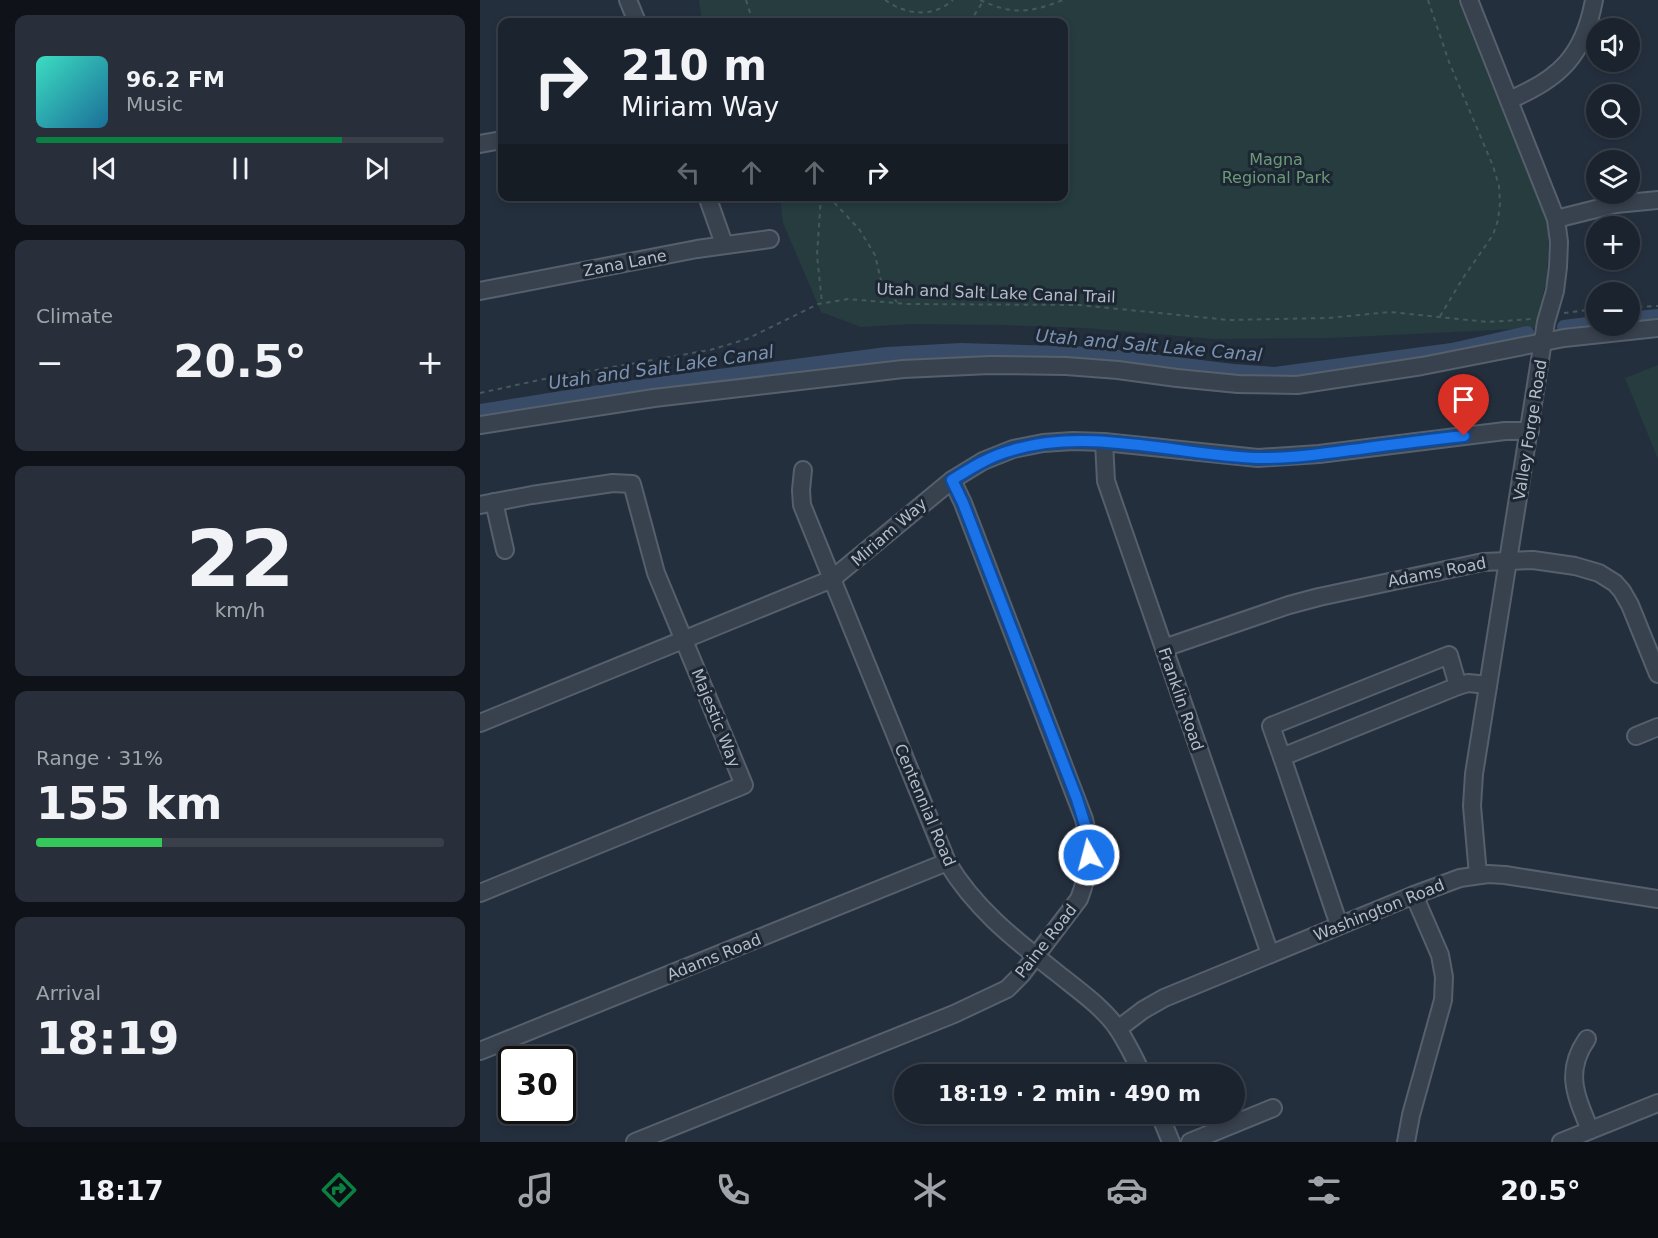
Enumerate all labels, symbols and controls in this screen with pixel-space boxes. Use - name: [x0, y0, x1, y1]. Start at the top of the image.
- map controls: [1586, 18, 1640, 336]
- button: sound: [1586, 18, 1640, 72]
- text: 210 m: [621, 41, 767, 90]
- icon: right: [522, 42, 600, 120]
- text: 96.2 FM: [126, 67, 225, 92]
- button: search: [1586, 84, 1640, 138]
- text: Miriam Way: [621, 91, 779, 122]
- text: Music: [126, 92, 183, 116]
- park label: Magna Regional Park: [1222, 150, 1331, 187]
- button: layers: [1586, 150, 1640, 204]
- icon: previous: [88, 152, 121, 185]
- icon: pause: [224, 152, 257, 185]
- icon: next: [360, 152, 393, 185]
- icon: left: [672, 156, 705, 189]
- icon: ahead: [735, 156, 768, 189]
- icon: ahead: [798, 156, 831, 189]
- icon: right: [861, 156, 894, 189]
- button: +: [1586, 216, 1640, 270]
- street label: Zana Lane: [582, 246, 668, 280]
- street label: Utah and Salt Lake Canal Trail: [876, 279, 1116, 307]
- button: −: [1586, 282, 1640, 336]
- text: Climate: [36, 304, 113, 328]
- water label: Utah and Salt Lake Canal: [1035, 325, 1263, 365]
- text: 20.5°: [173, 335, 307, 388]
- water label: Utah and Salt Lake Canal: [547, 341, 775, 393]
- text: −: [36, 343, 64, 382]
- text: +: [416, 343, 444, 382]
- street label: Valley Forge Road: [1509, 358, 1551, 502]
- pin: [1438, 374, 1489, 436]
- icon: arrive: [1447, 383, 1480, 416]
- street label: Miriam Way: [847, 494, 931, 570]
- text: 22: [186, 514, 294, 604]
- street label: Adams Road: [1386, 553, 1488, 591]
- text: km/h: [215, 598, 265, 622]
- street label: Franklin Road: [1154, 645, 1208, 753]
- street label: Majestic Way: [688, 666, 744, 770]
- street label: Centennial Road: [891, 741, 959, 869]
- text: Range · 31%: [36, 746, 163, 770]
- text: 155 km: [36, 777, 222, 830]
- position arrow: [1057, 823, 1121, 887]
- street label: Washington Road: [1311, 875, 1447, 945]
- street label: Paine Road: [1011, 900, 1081, 982]
- street label: Adams Road: [664, 930, 764, 984]
- text: Arrival: [36, 981, 101, 1005]
- text: 18:19: [36, 1012, 179, 1065]
- speed limit sign: 30: [498, 1046, 576, 1124]
- text: 18:19 · 2 min · 490 m: [938, 1081, 1201, 1106]
- icon: directions: [318, 1169, 360, 1211]
- icon: music: [515, 1169, 557, 1211]
- icon: phone: [712, 1169, 754, 1211]
- icon: climate: [909, 1169, 951, 1211]
- icon: car: [1106, 1169, 1148, 1211]
- icon: filters: [1303, 1169, 1345, 1211]
- text: 18:17: [77, 1175, 163, 1206]
- text: 20.5°: [1500, 1175, 1580, 1206]

